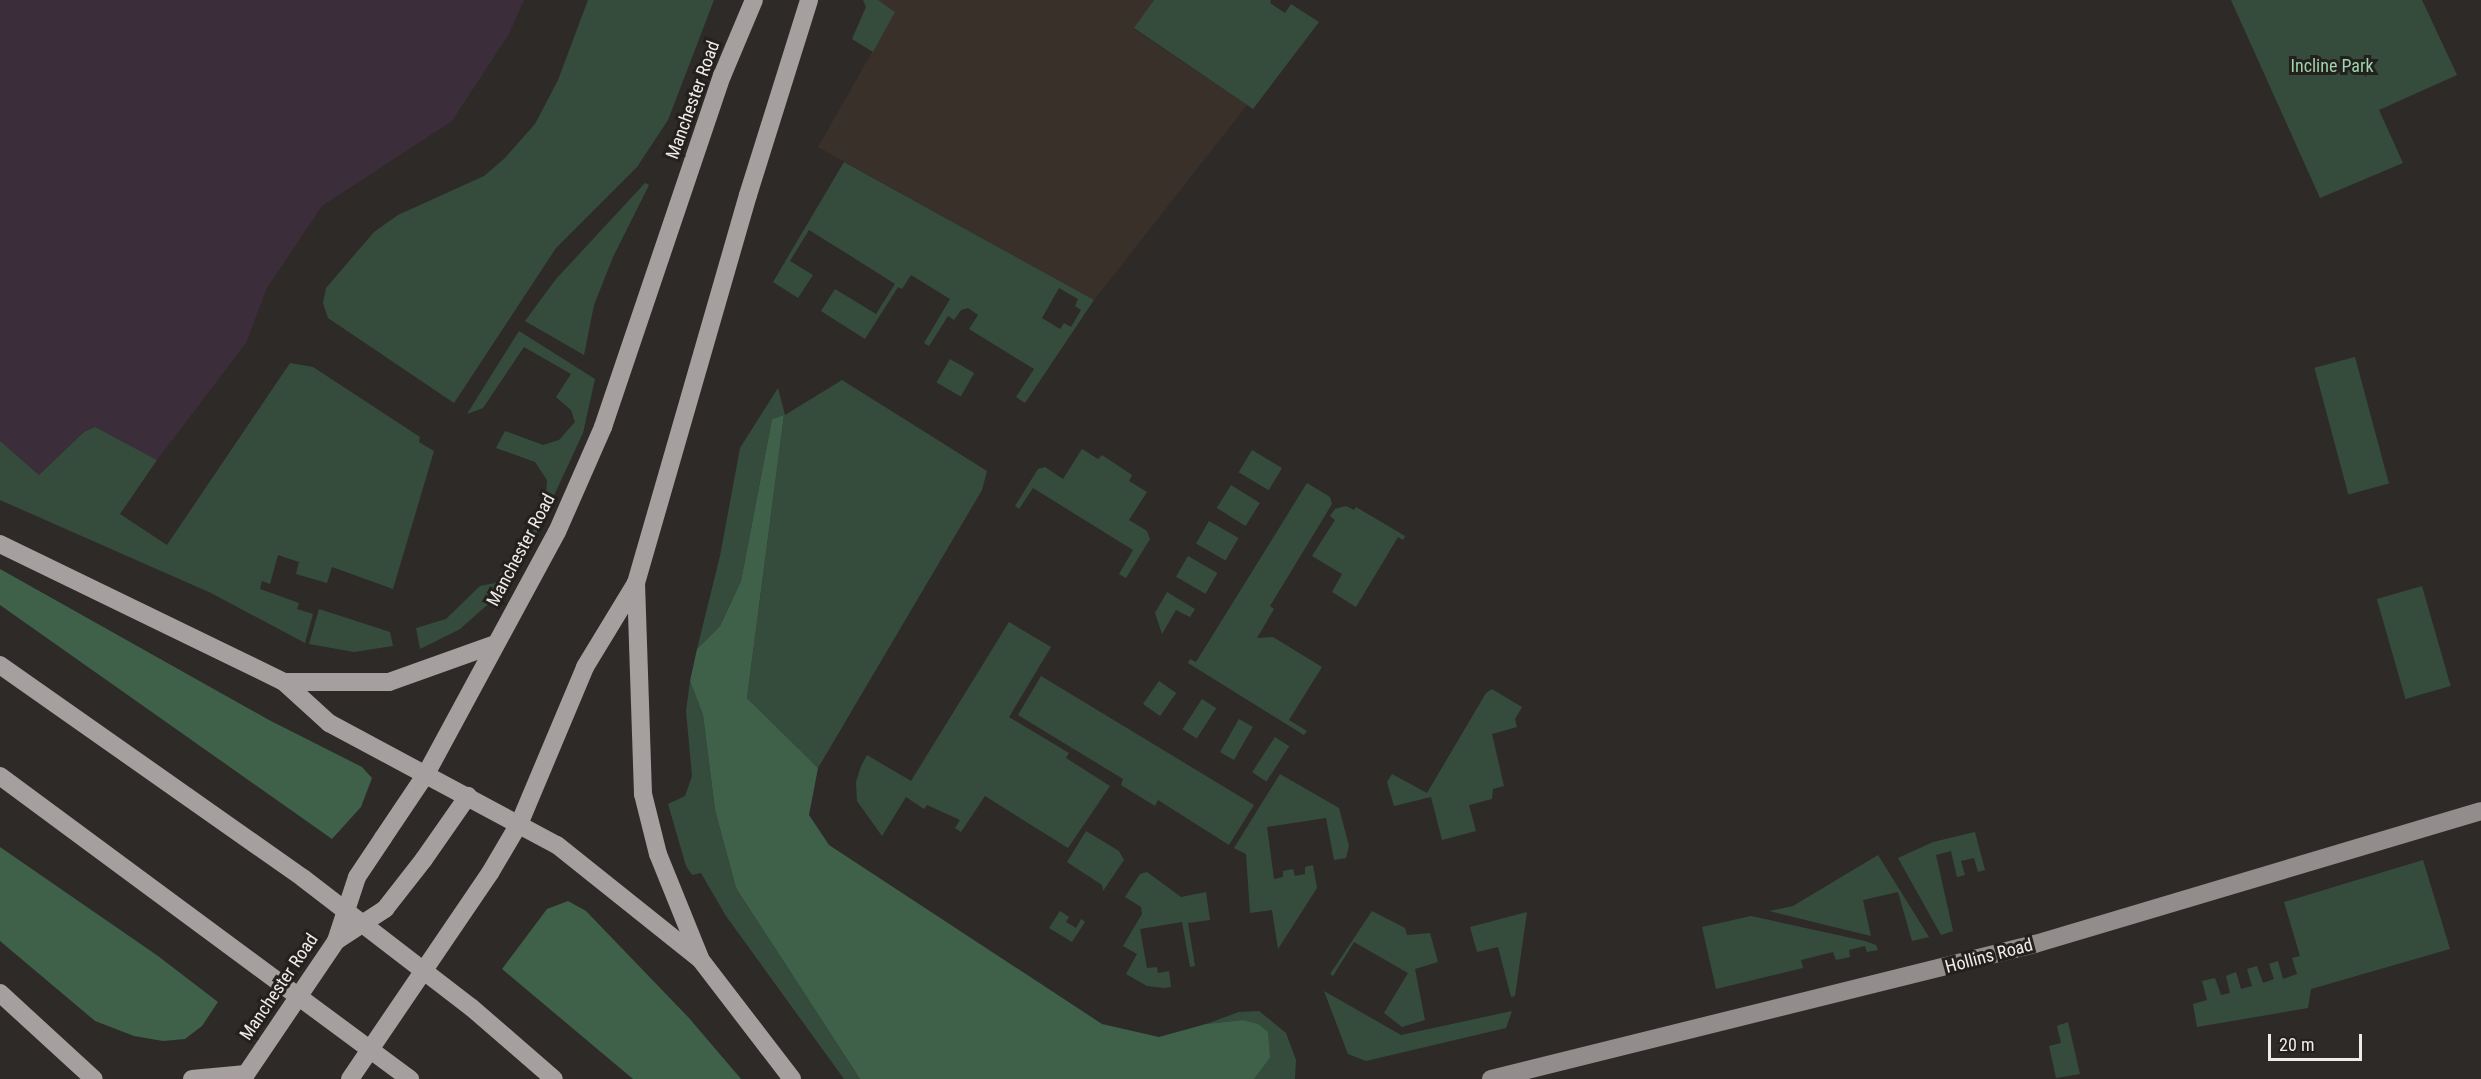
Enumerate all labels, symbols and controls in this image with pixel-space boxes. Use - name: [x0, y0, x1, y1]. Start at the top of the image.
- street label: Manchester Road: [662, 38, 724, 162]
- park label: Incline Park: [2290, 55, 2374, 77]
- street label: Manchester Road: [482, 490, 560, 610]
- street label: Manchester Road: [235, 930, 323, 1044]
- street label: Hollins Road: [1943, 934, 2035, 978]
- scale bar: [2271, 1022, 2366, 1060]
- text: 20 m: [2279, 1034, 2314, 1055]

